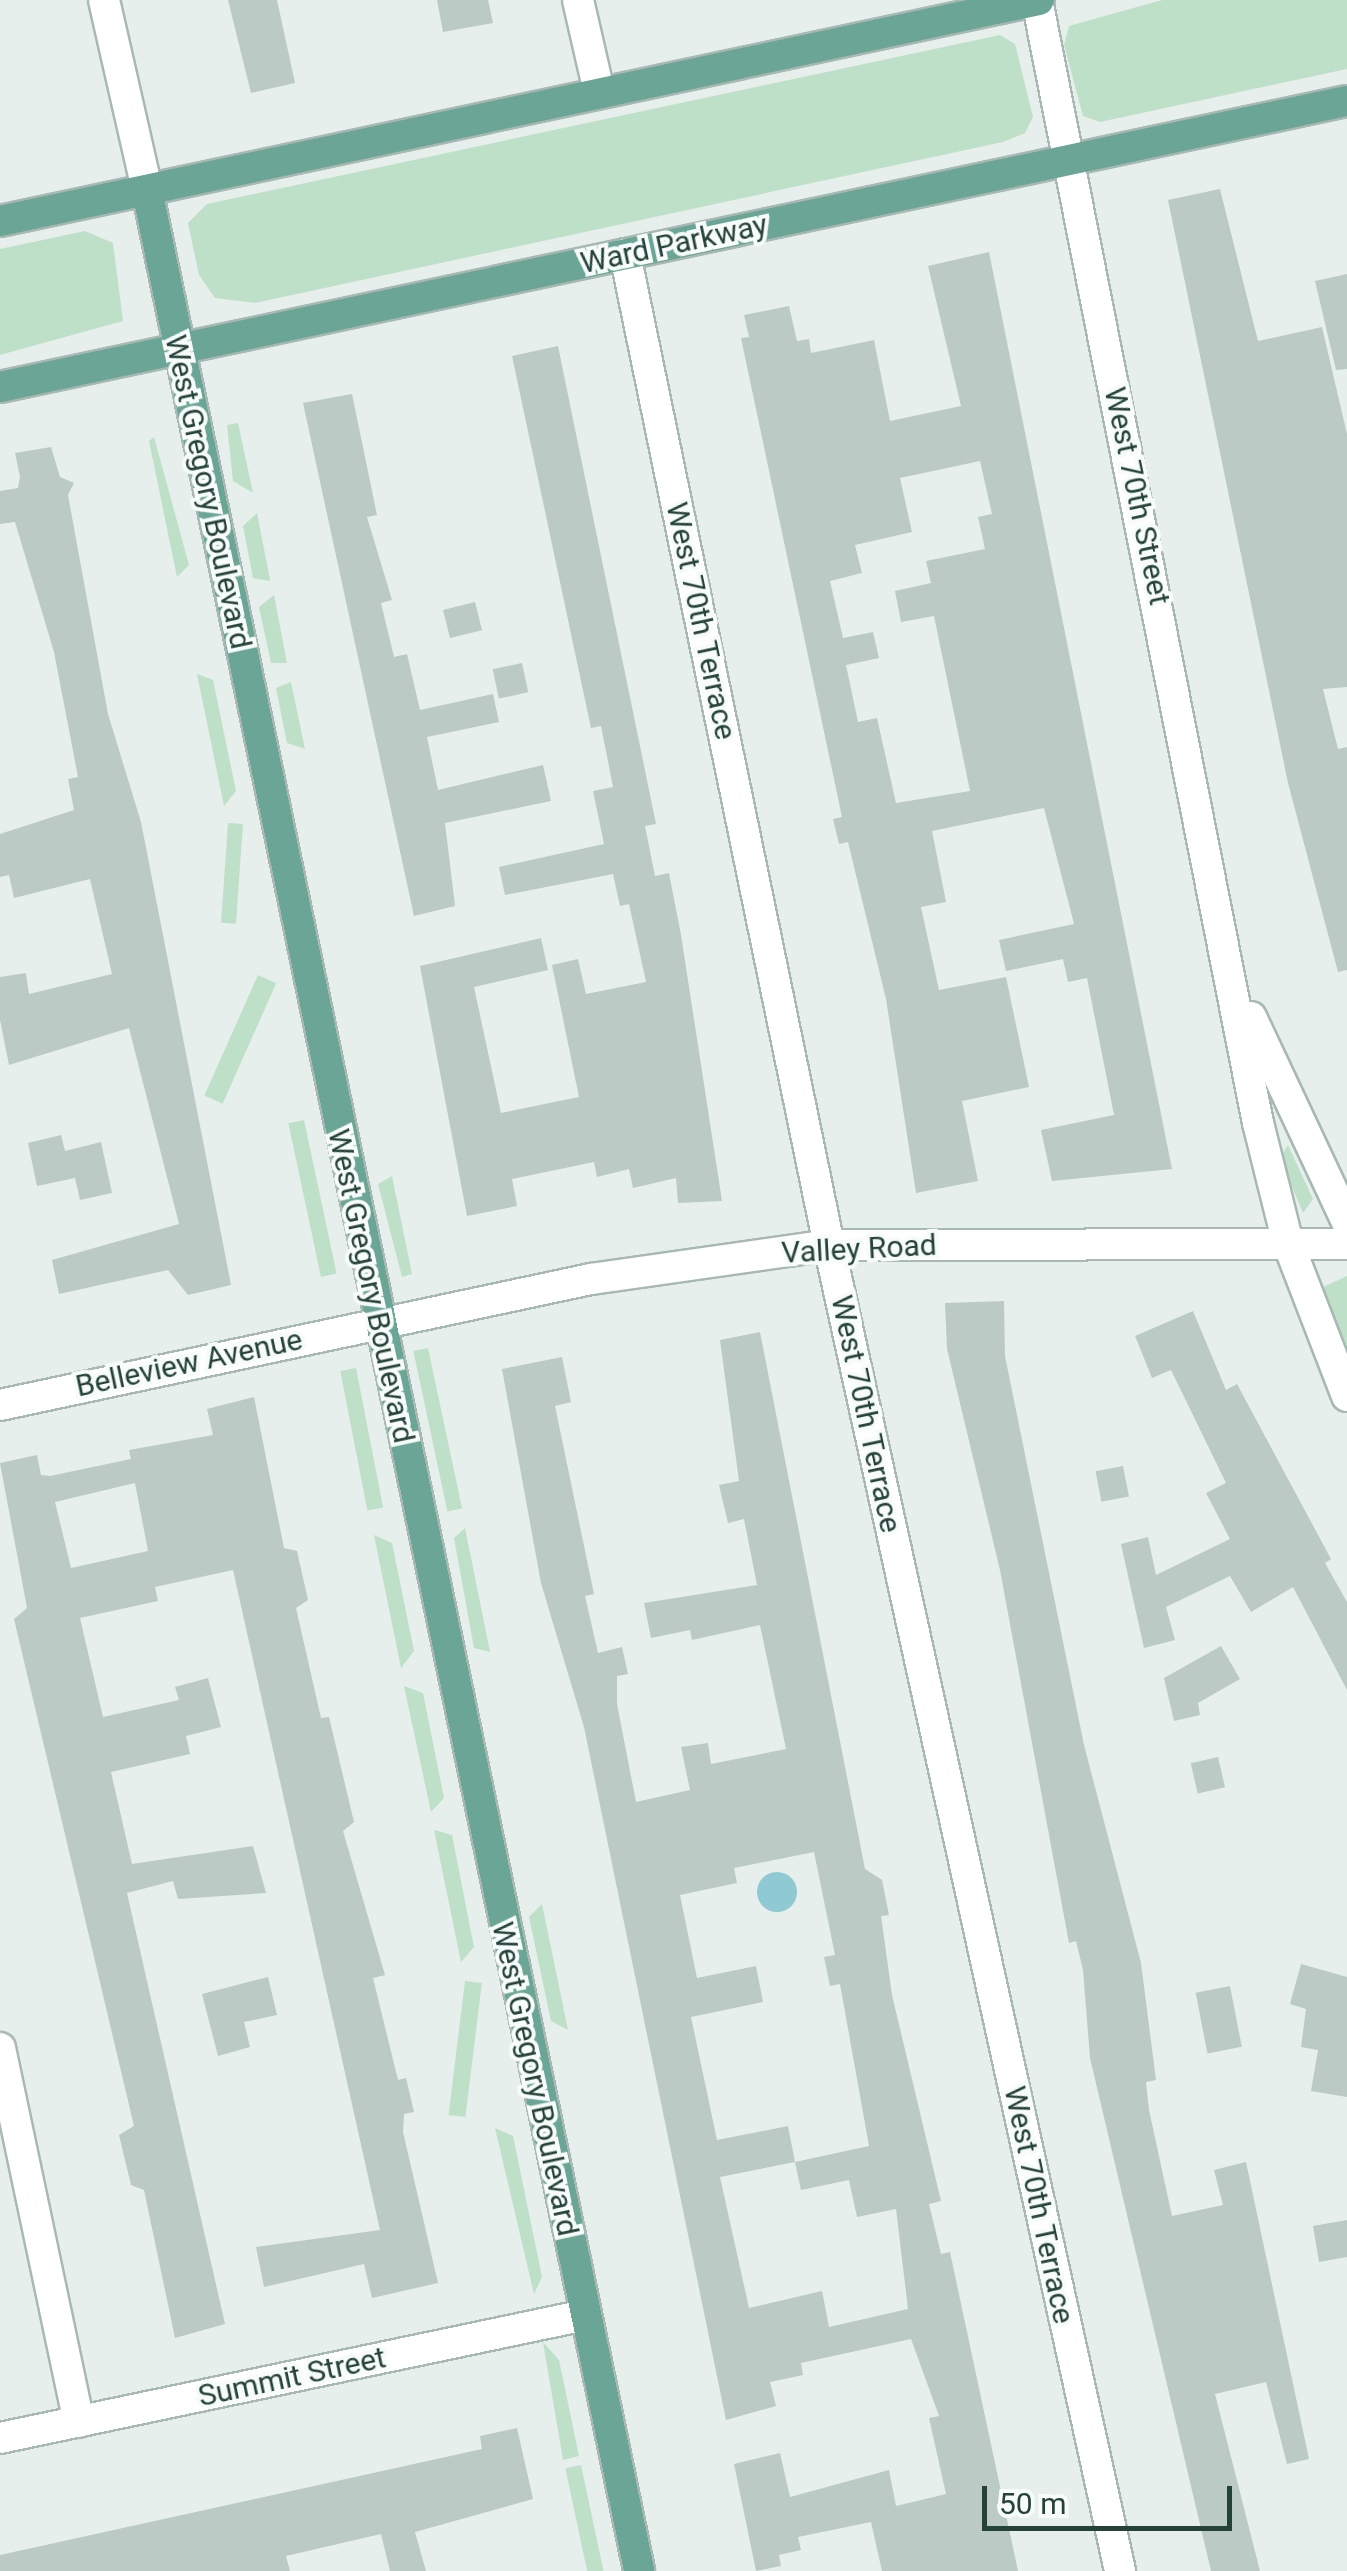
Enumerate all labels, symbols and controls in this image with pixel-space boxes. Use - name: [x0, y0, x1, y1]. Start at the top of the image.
- street label: Ward Parkway: [577, 207, 771, 281]
- street label: West Gregory Boulevard: [157, 332, 259, 652]
- street label: West 70th Street: [1096, 384, 1178, 608]
- street label: West 70th Terrace: [658, 499, 744, 743]
- street label: West Gregory Boulevard: [320, 1126, 422, 1446]
- street label: Valley Road: [780, 1227, 938, 1271]
- street label: West 70th Terrace: [823, 1292, 909, 1536]
- street label: Belleview Avenue: [72, 1321, 306, 1405]
- street label: West Gregory Boulevard: [484, 1919, 586, 2239]
- street label: West 70th Terrace: [996, 2083, 1082, 2327]
- street label: Summit Street: [195, 2340, 389, 2414]
- scale bar: [987, 2466, 1237, 2528]
- text: 50 m: [999, 2486, 1066, 2521]

